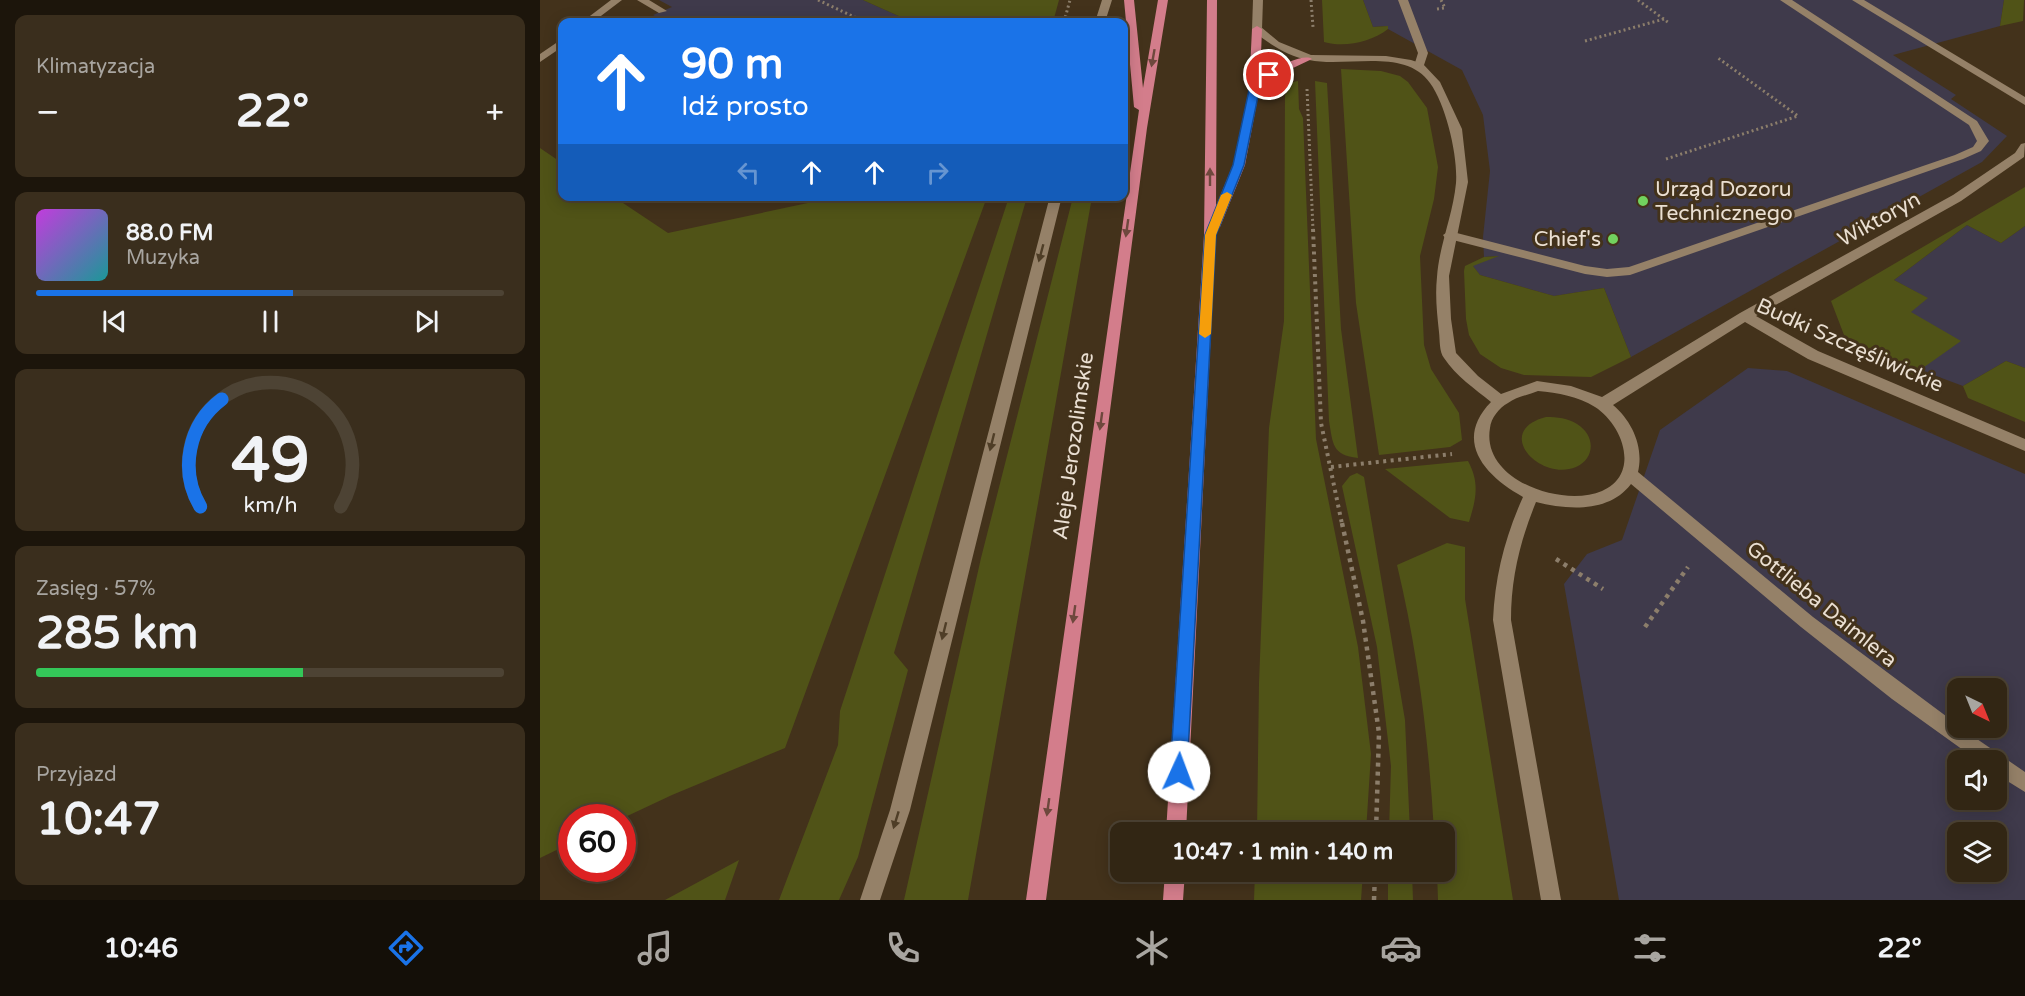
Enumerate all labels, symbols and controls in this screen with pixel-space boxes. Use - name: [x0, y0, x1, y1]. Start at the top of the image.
- text: 90 m: [681, 39, 783, 90]
- icon: ahead: [582, 42, 660, 120]
- one-way arrow: [1148, 48, 1157, 67]
- pin: [1243, 49, 1294, 100]
- text: Klimatyzacja: [36, 55, 155, 79]
- icon: arrive: [1252, 58, 1285, 91]
- text: 22°: [236, 85, 309, 139]
- text: Idź prosto: [681, 90, 809, 123]
- text: −: [36, 93, 60, 132]
- text: +: [485, 93, 504, 132]
- icon: left: [732, 156, 765, 189]
- icon: ahead: [795, 156, 828, 189]
- icon: ahead: [858, 156, 891, 189]
- icon: right: [921, 156, 954, 189]
- one-way arrow: [1205, 167, 1215, 186]
- place label: Urząd Dozoru Technicznego: [1655, 177, 1793, 226]
- street label: Wiktoryn: [1834, 187, 1925, 252]
- marker: Urząd Dozoru Technicznego: [1636, 194, 1650, 208]
- one-way arrow: [1123, 218, 1132, 237]
- text: 88.0 FM: [126, 220, 214, 246]
- place label: Chief's: [1534, 227, 1601, 252]
- marker: Chief's: [1606, 232, 1620, 246]
- one-way arrow: [1036, 244, 1045, 262]
- text: Muzyka: [126, 246, 200, 270]
- street label: Budki Szczęśliwickie: [1753, 293, 1947, 398]
- icon: previous: [98, 305, 131, 338]
- icon: pause: [254, 305, 287, 338]
- icon: next: [410, 305, 443, 338]
- street label: Aleje Jerozolimskie: [1048, 351, 1099, 541]
- one-way arrow: [1096, 412, 1105, 431]
- text: 49: [231, 424, 309, 499]
- one-way arrow: [987, 433, 997, 451]
- text: km/h: [243, 492, 297, 518]
- street label: Gottlieba Daimlera: [1741, 536, 1902, 673]
- text: Zasięg · 57%: [36, 577, 156, 601]
- one-way arrow: [1069, 605, 1079, 624]
- text: 285 km: [36, 607, 198, 661]
- one-way arrow: [938, 622, 948, 640]
- north arrow: [1947, 678, 2007, 738]
- map controls: [1947, 678, 2007, 882]
- position arrow: [1147, 740, 1211, 804]
- button: sound: [1947, 750, 2007, 810]
- text: Przyjazd: [36, 763, 117, 787]
- text: 10:47: [36, 793, 161, 847]
- one-way arrow: [1043, 798, 1053, 817]
- speed limit sign: 60: [558, 804, 636, 882]
- one-way arrow: [891, 811, 901, 829]
- button: layers: [1947, 822, 2007, 882]
- text: 10:47 · 1 min · 140 m: [1172, 839, 1393, 865]
- icon: directions: [385, 927, 427, 969]
- icon: music: [634, 927, 676, 969]
- icon: phone: [882, 927, 924, 969]
- icon: climate: [1131, 927, 1173, 969]
- icon: car: [1380, 927, 1422, 969]
- icon: filters: [1629, 927, 1671, 969]
- text: 10:46: [103, 932, 178, 965]
- text: 22°: [1877, 932, 1922, 965]

